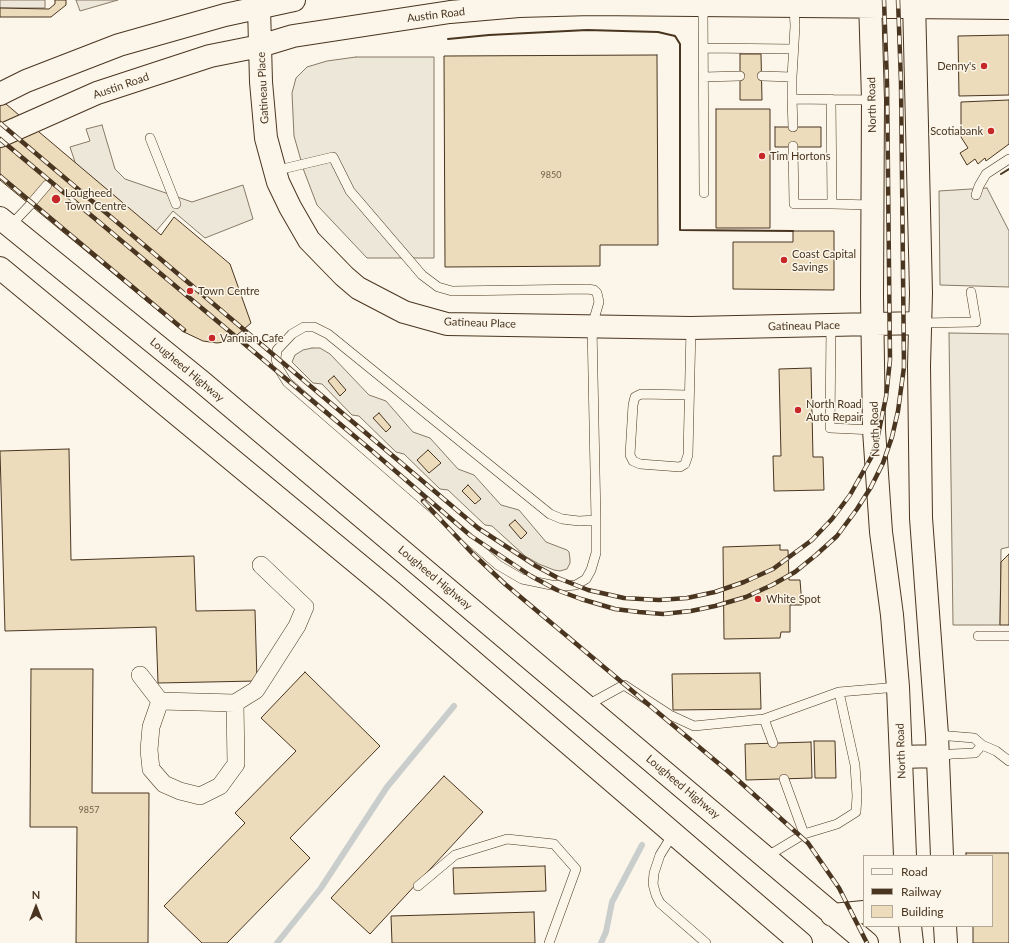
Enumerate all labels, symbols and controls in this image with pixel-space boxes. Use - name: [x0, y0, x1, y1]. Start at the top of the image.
- street label: Austin Road: [406, 5, 466, 25]
- street label: Gatineau Place: [255, 52, 271, 124]
- place label: Denny's: [937, 59, 976, 73]
- marker: Denny's: [979, 61, 989, 71]
- street label: Austin Road: [91, 70, 151, 102]
- street label: North Road: [865, 77, 879, 133]
- place label: Scotiabank: [930, 124, 983, 138]
- marker: Scotiabank: [986, 126, 996, 136]
- place label: Tim Hortons: [770, 149, 830, 163]
- marker: Tim Hortons: [757, 151, 767, 161]
- house number: 9850: [541, 170, 561, 180]
- place label: Lougheed Town Centre: [65, 186, 127, 212]
- marker: Lougheed Town Centre: [50, 193, 62, 205]
- place label: Coast Capital Savings: [792, 247, 856, 273]
- marker: Coast Capital Savings: [779, 255, 789, 265]
- place label: Town Centre: [198, 284, 260, 298]
- marker: Town Centre: [185, 286, 195, 296]
- street label: Gatineau Place: [444, 315, 516, 331]
- street label: Gatineau Place: [768, 319, 840, 333]
- place label: Vannian Cafe: [220, 331, 284, 345]
- marker: Vannian Cafe: [207, 333, 217, 343]
- street label: Lougheed Highway: [147, 335, 227, 405]
- place label: North Road Auto Repair: [806, 397, 863, 423]
- street label: North Road: [867, 401, 883, 457]
- marker: North Road Auto Repair: [793, 405, 803, 415]
- street label: Lougheed Highway: [395, 543, 475, 613]
- place label: White Spot: [766, 592, 821, 606]
- marker: White Spot: [753, 594, 763, 604]
- street label: North Road: [893, 723, 909, 779]
- street label: Lougheed Highway: [643, 752, 723, 822]
- house number: 9857: [79, 805, 99, 815]
- legend: [863, 855, 993, 927]
- text: Road: [901, 864, 928, 879]
- text: Railway: [901, 884, 941, 899]
- north arrow: [16, 887, 56, 927]
- text: N: [32, 888, 40, 901]
- text: Building: [901, 904, 944, 919]

